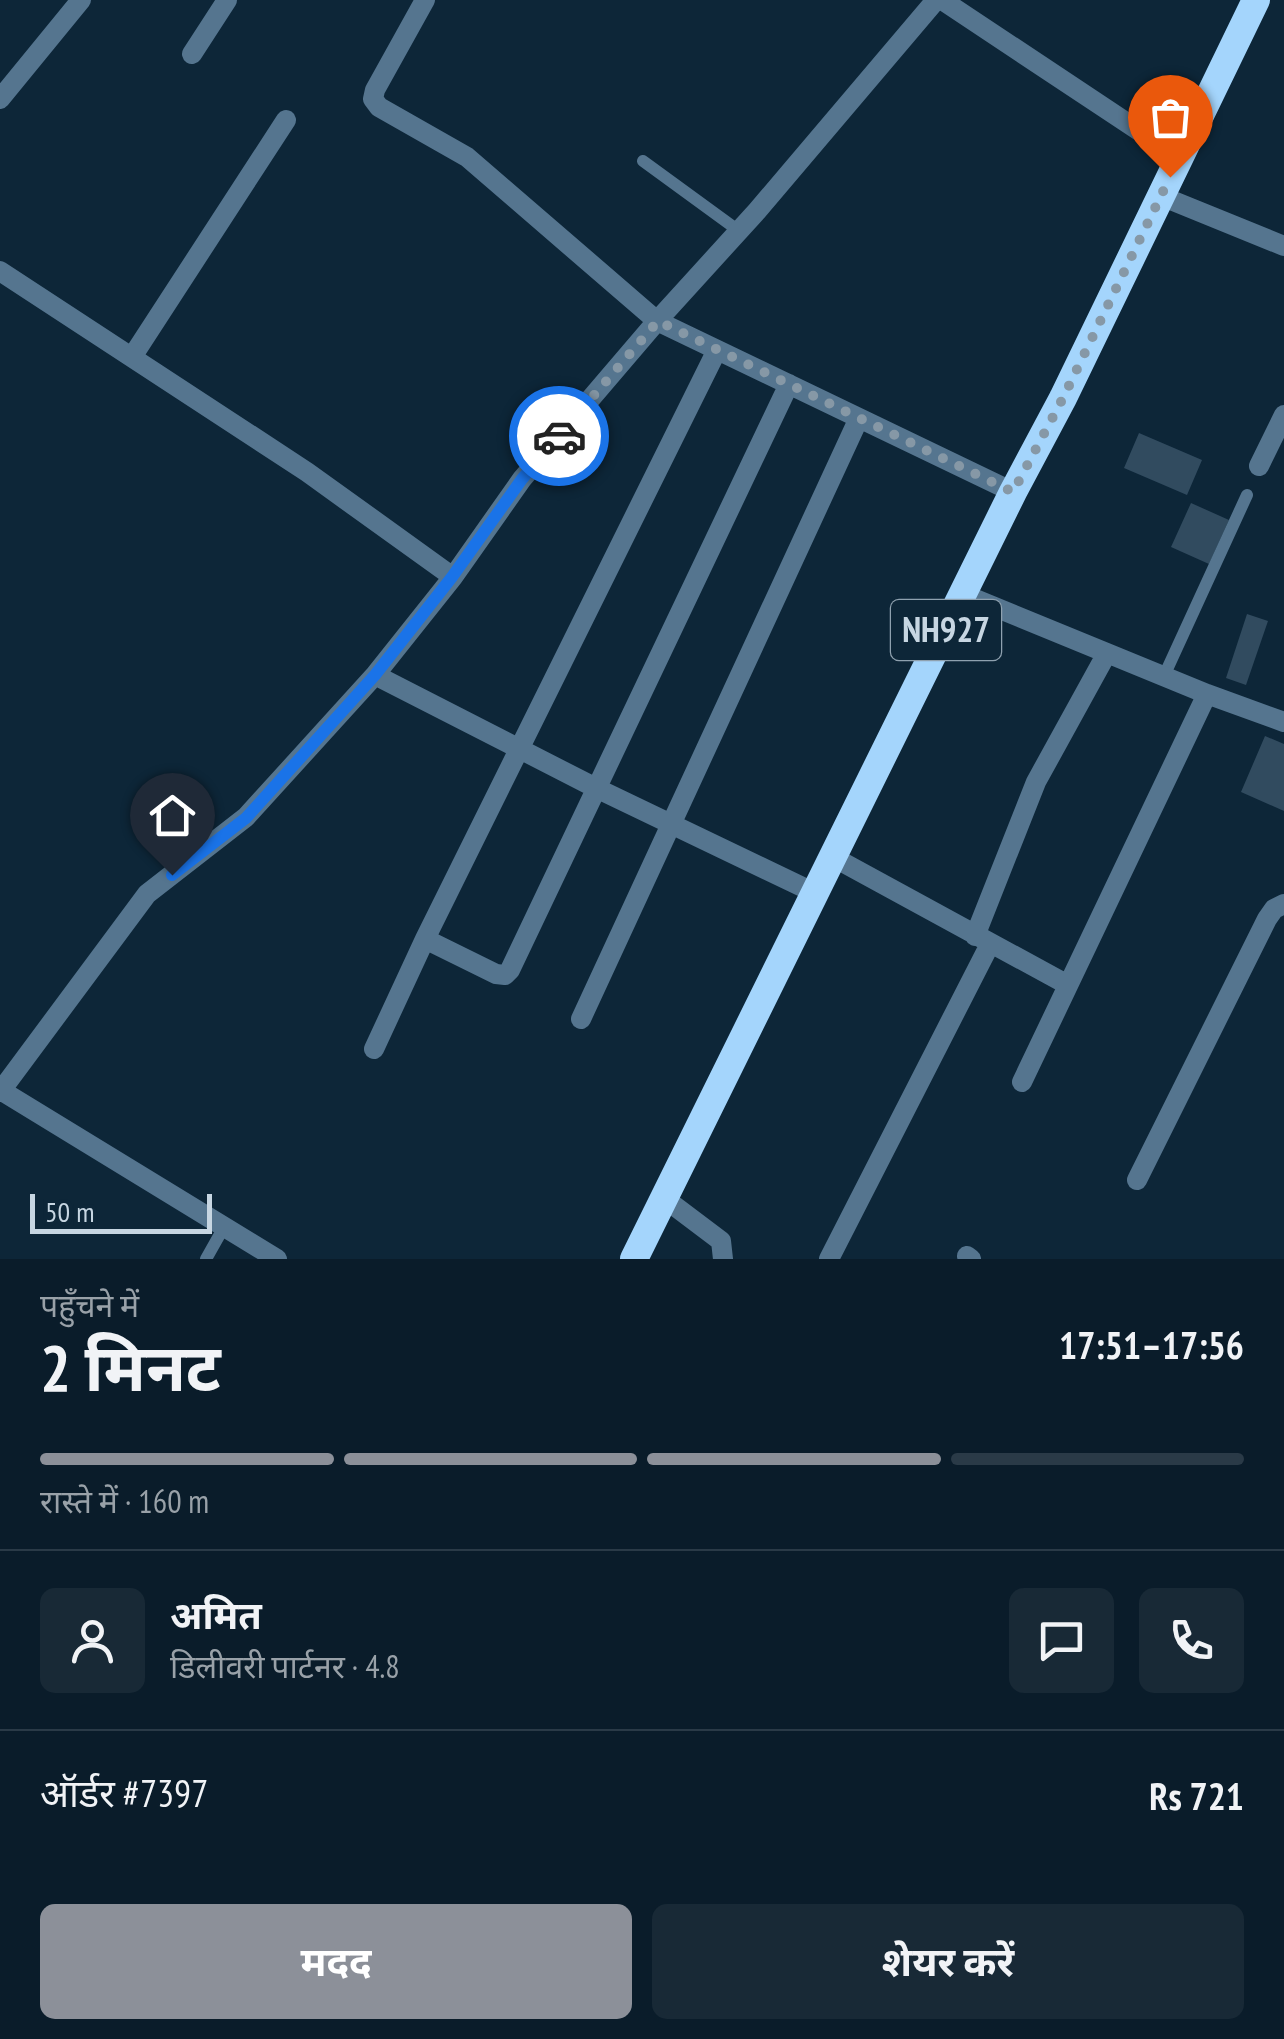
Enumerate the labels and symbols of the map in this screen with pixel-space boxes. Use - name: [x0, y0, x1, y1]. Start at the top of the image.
- pin: [1128, 75, 1213, 178]
- courier: [509, 386, 609, 486]
- road number: NH927: [891, 600, 1001, 660]
- pin: [130, 773, 215, 876]
- scale bar: [30, 1189, 212, 1234]

